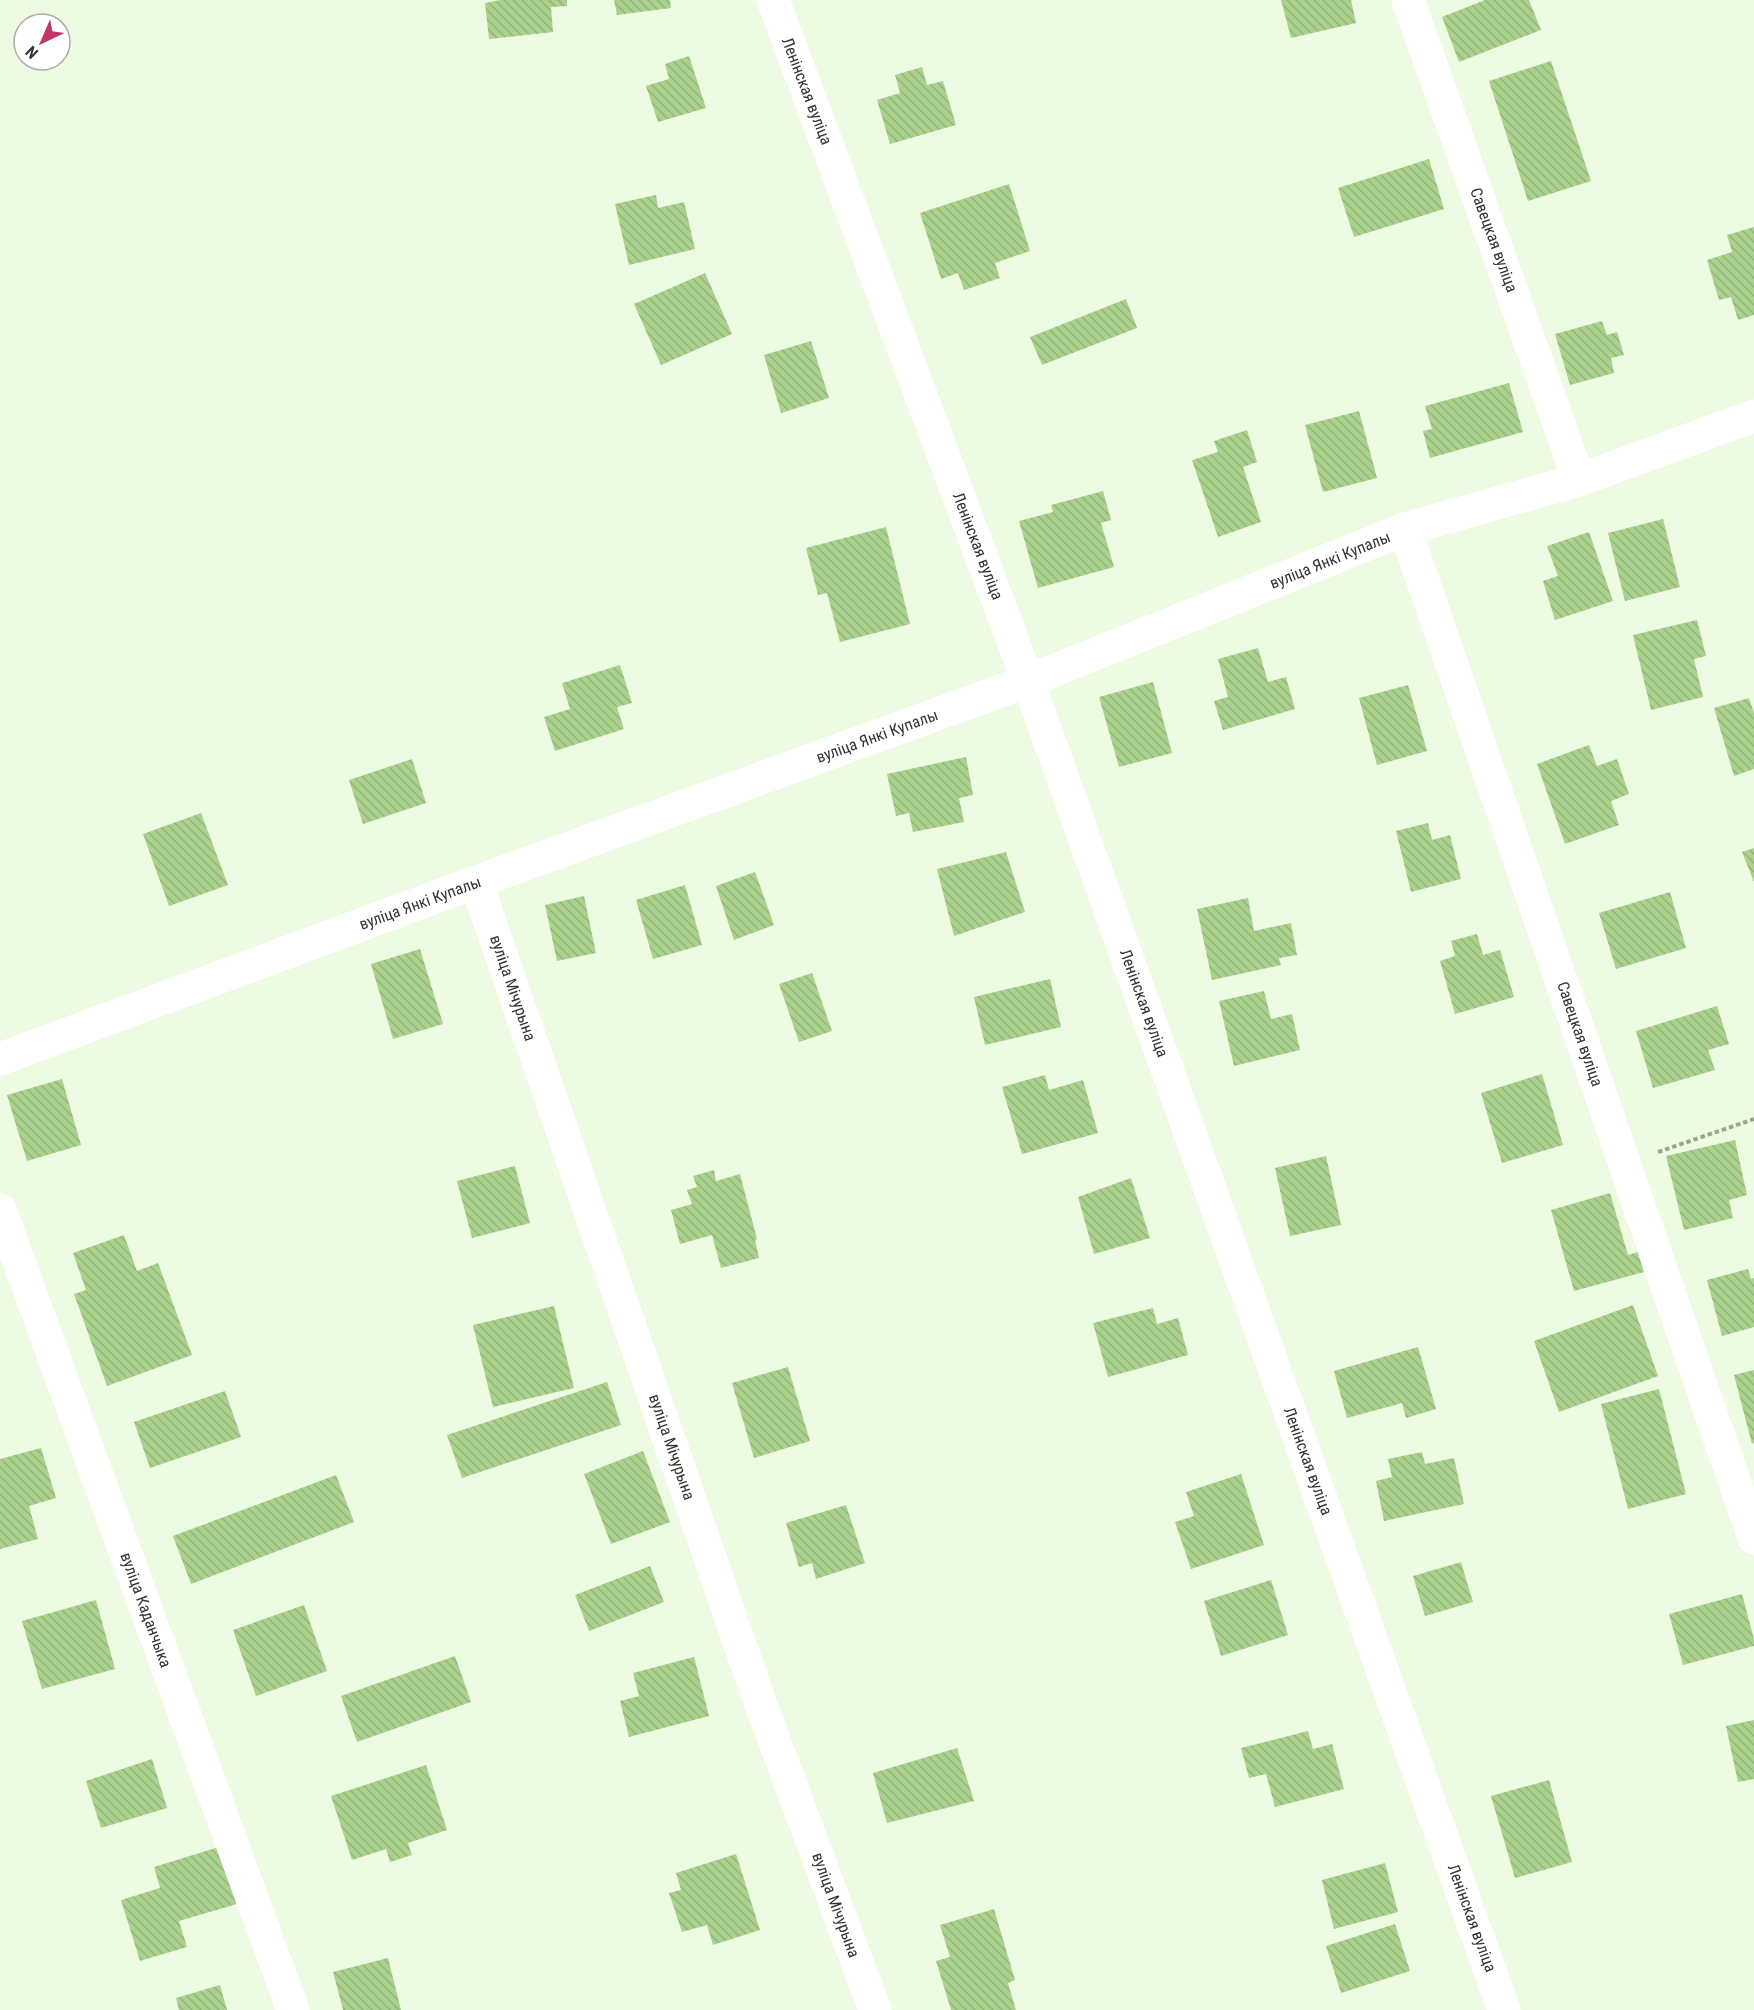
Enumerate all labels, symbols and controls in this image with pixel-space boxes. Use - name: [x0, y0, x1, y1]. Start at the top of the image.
- north arrow: [12, 12, 72, 72]
- street label: Ленінская вуліца: [778, 35, 836, 147]
- text: N: [22, 42, 42, 63]
- street label: Савецкая вуліца: [1466, 185, 1522, 295]
- street label: Ленінская вуліца: [949, 490, 1007, 602]
- street label: вуліца Янкі Купалы: [1267, 527, 1393, 593]
- street label: вуліца Янкі Купалы: [814, 705, 940, 767]
- street label: вуліца Янкі Купалы: [357, 872, 483, 934]
- street label: вуліца Мічурына: [486, 933, 540, 1043]
- street label: Ленінская вуліца: [1116, 946, 1172, 1060]
- street label: Савецкая вуліца: [1553, 979, 1607, 1089]
- street label: вуліца Мічурына: [645, 1392, 699, 1502]
- street label: Ленінская вуліца: [1280, 1404, 1336, 1518]
- street label: вуліца Каданчыка: [116, 1550, 176, 1670]
- street label: вуліца Мічурына: [808, 1850, 864, 1960]
- street label: Ленінская вуліца: [1444, 1861, 1500, 1975]

